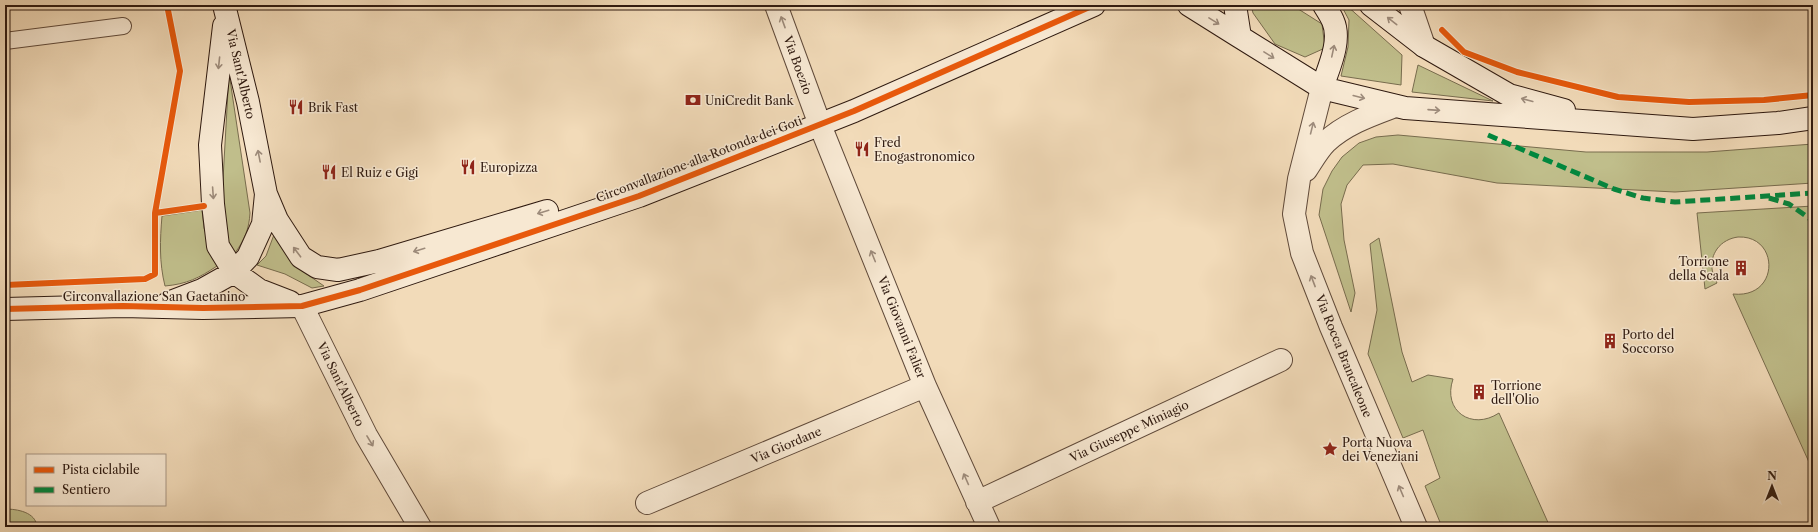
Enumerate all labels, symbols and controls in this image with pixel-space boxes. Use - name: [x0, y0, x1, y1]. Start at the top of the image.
- one-way arrow: [778, 17, 786, 29]
- one-way arrow: [1208, 17, 1219, 25]
- one-way arrow: [1386, 17, 1397, 25]
- street label: Via Sant'Alberto: [223, 27, 259, 120]
- street label: Via Boezio: [780, 33, 816, 96]
- one-way arrow: [1330, 45, 1338, 58]
- one-way arrow: [1263, 52, 1275, 60]
- one-way arrow: [216, 56, 223, 69]
- bank icon: UniCredit Bank: [684, 91, 702, 109]
- place label: UniCredit Bank: [705, 93, 795, 108]
- one-way arrow: [1352, 94, 1365, 102]
- one-way arrow: [1521, 96, 1534, 103]
- restaurant icon: Brik Fast: [287, 98, 305, 116]
- place label: Brik Fast: [308, 100, 359, 115]
- one-way arrow: [1427, 107, 1440, 114]
- street label: Circonvallazione alla Rotonda dei Goti: [594, 113, 805, 205]
- one-way arrow: [1309, 122, 1317, 135]
- place label: Fred Enogastronomico: [874, 135, 975, 164]
- restaurant icon: Fred Enogastronomico: [853, 140, 871, 158]
- one-way arrow: [254, 150, 262, 163]
- restaurant icon: Europizza: [459, 158, 477, 176]
- place label: Europizza: [480, 160, 538, 175]
- restaurant icon: El Ruiz e Gigi: [320, 163, 338, 181]
- place label: El Ruiz e Gigi: [341, 165, 419, 180]
- one-way arrow: [209, 186, 216, 199]
- one-way arrow: [537, 209, 550, 216]
- one-way arrow: [293, 246, 302, 257]
- one-way arrow: [412, 247, 425, 254]
- one-way arrow: [869, 250, 877, 262]
- place label: Torrione della Scala: [1669, 254, 1730, 283]
- building icon: Torrione della Scala: [1732, 259, 1750, 277]
- street label: Via Giovanni Falier: [874, 273, 929, 380]
- one-way arrow: [1309, 275, 1317, 287]
- street label: Circonvallazione San Gaetanino: [63, 289, 245, 304]
- street label: Via Rocca Brancaleone: [1312, 291, 1376, 420]
- place label: Porto del Soccorso: [1622, 327, 1675, 356]
- building icon: Porto del Soccorso: [1601, 332, 1619, 350]
- street label: Via Sant'Alberto: [314, 339, 368, 429]
- place label: Torrione dell'Olio: [1491, 378, 1542, 407]
- building icon: Torrione dell'Olio: [1470, 383, 1488, 401]
- street label: Via Giuseppe Miniagio: [1066, 397, 1191, 466]
- street label: Via Giordane: [748, 423, 824, 467]
- one-way arrow: [366, 435, 374, 447]
- place label: Porta Nuova dei Veneziani: [1342, 435, 1419, 464]
- place icon: Porta Nuova dei Veneziani: [1321, 440, 1339, 458]
- legend: [26, 454, 166, 506]
- text: Pista ciclabile: [62, 462, 140, 477]
- north arrow: [1752, 466, 1792, 506]
- text: N: [1767, 469, 1777, 483]
- one-way arrow: [962, 473, 970, 485]
- text: Sentiero: [62, 482, 110, 497]
- one-way arrow: [1396, 486, 1404, 498]

